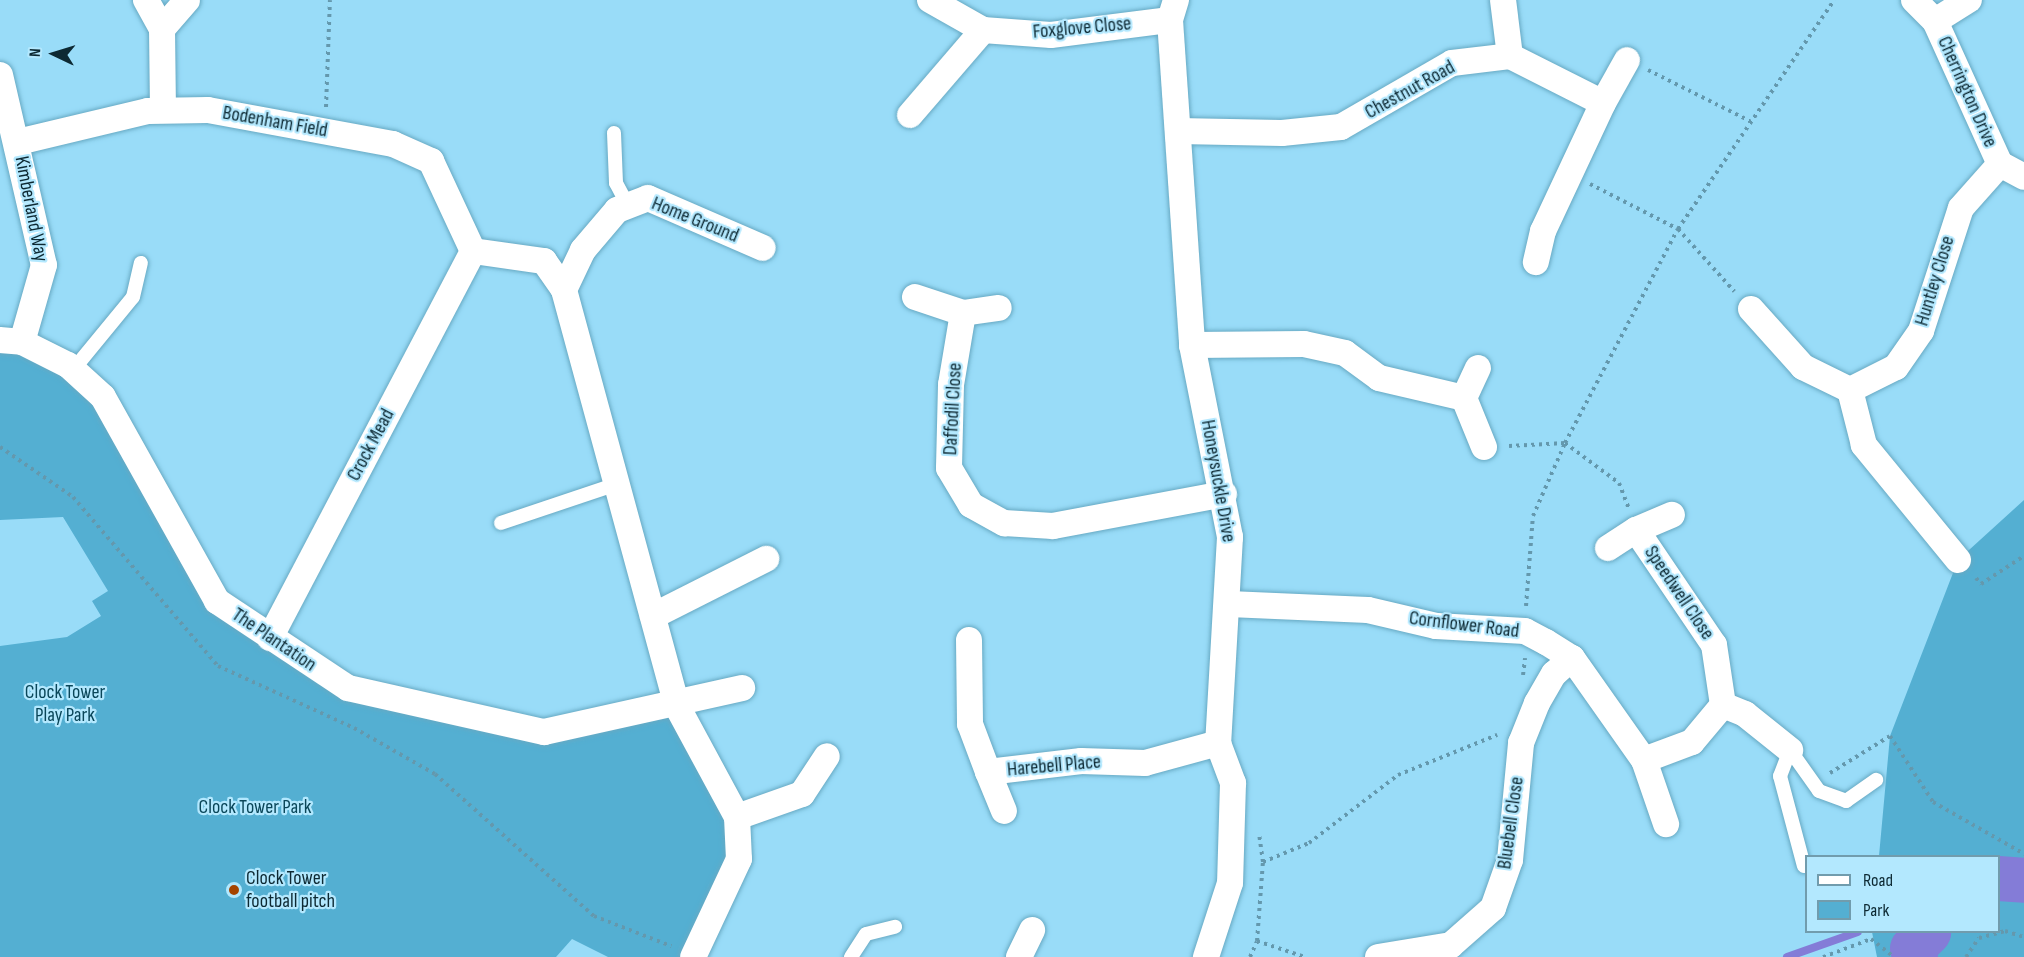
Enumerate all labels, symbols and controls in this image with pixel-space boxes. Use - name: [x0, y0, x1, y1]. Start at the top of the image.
- street label: Foxglove Close: [1032, 12, 1132, 44]
- north arrow: [24, 24, 84, 84]
- street label: Cherrington Drive: [1932, 33, 2002, 151]
- text: N: [26, 48, 45, 58]
- street label: Chestnut Road: [1361, 55, 1459, 125]
- street label: Bodenham Field: [221, 101, 329, 143]
- street label: Kimberland Way: [9, 154, 53, 264]
- street label: Home Ground: [648, 192, 742, 248]
- street label: Huntley Close: [1910, 233, 1960, 329]
- street label: Daffodil Close: [939, 362, 967, 456]
- street label: Crock Mead: [342, 405, 400, 485]
- street label: Honeysuckle Drive: [1195, 418, 1241, 544]
- street label: Speedwell Close: [1639, 542, 1719, 644]
- street label: The Plantation: [227, 603, 321, 677]
- street label: Cornflower Road: [1408, 606, 1520, 644]
- park label: Clock Tower Play Park: [25, 681, 105, 728]
- street label: Harebell Place: [1006, 750, 1102, 782]
- street label: Bluebell Close: [1493, 775, 1529, 871]
- park label: Clock Tower Park: [199, 795, 311, 819]
- legend: [1805, 855, 2000, 933]
- place label: Clock Tower football pitch: [246, 867, 335, 914]
- text: Road: [1863, 870, 1893, 891]
- marker: Clock Tower football pitch: [227, 883, 241, 897]
- text: Park: [1863, 900, 1889, 921]

